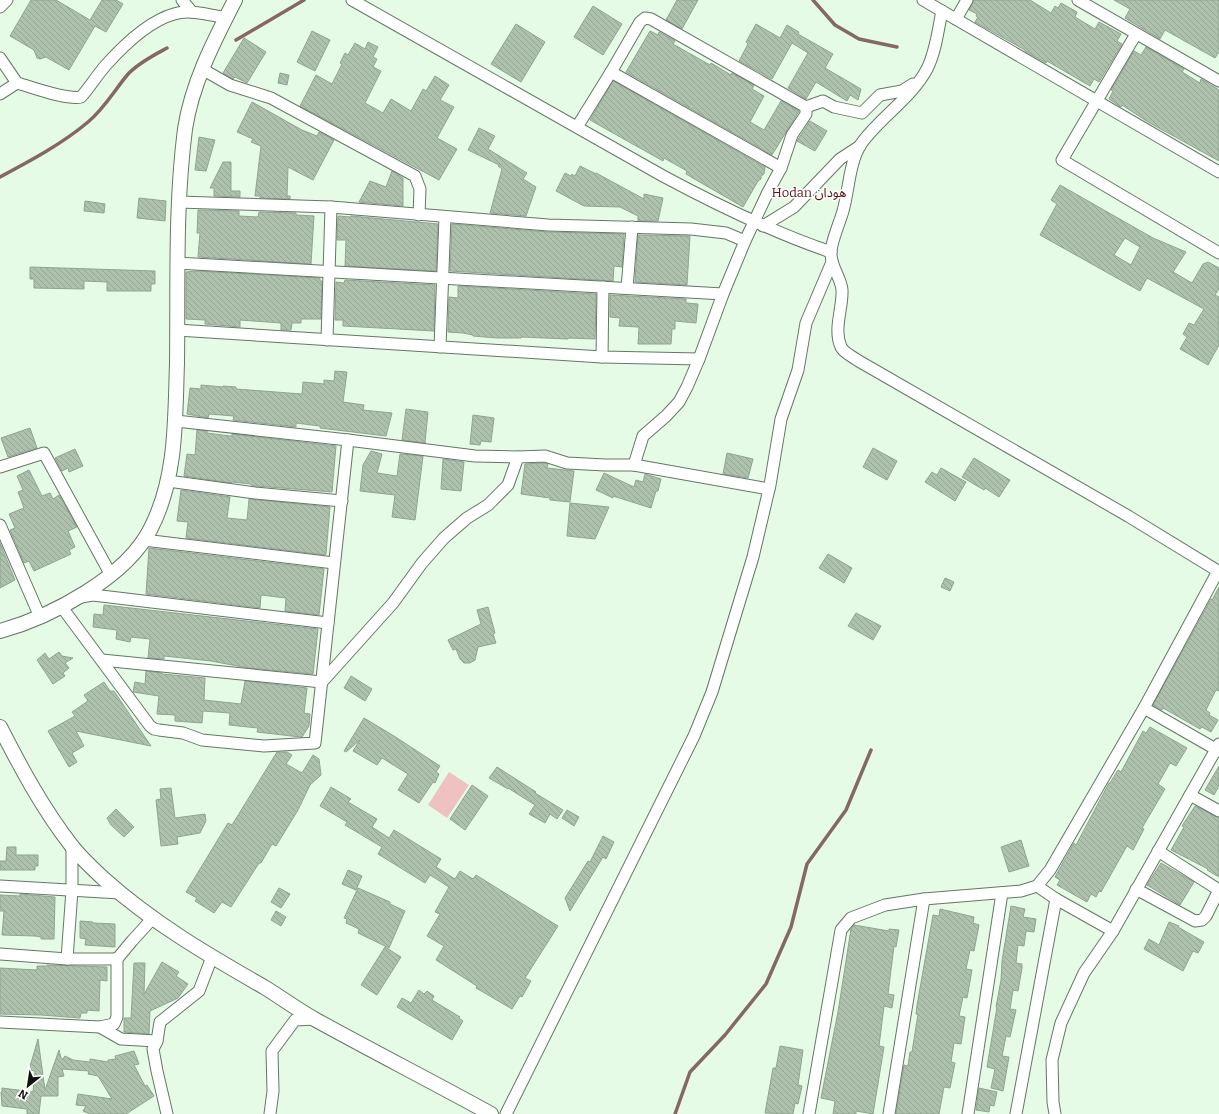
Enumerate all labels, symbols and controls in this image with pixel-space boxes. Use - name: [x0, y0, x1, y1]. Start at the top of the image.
- district label: Hodan هودان: [772, 185, 846, 201]
- north arrow: [8, 1066, 48, 1106]
- text: N: [16, 1086, 30, 1102]

